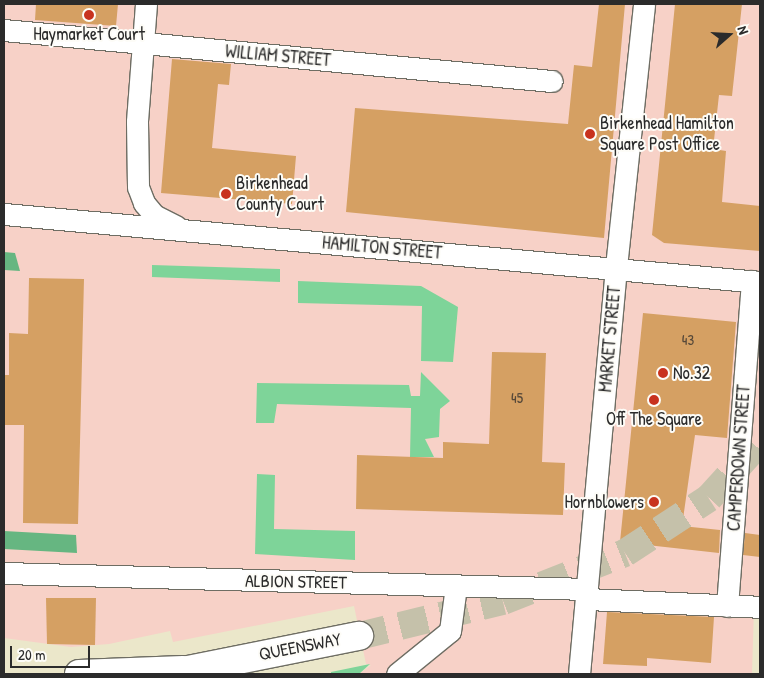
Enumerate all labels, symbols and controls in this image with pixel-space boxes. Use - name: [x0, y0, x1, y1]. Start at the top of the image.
- marker: Haymarket Court: [83, 9, 95, 21]
- north arrow: [704, 10, 754, 60]
- place label: Haymarket Court: [33, 23, 145, 45]
- text: N: [733, 23, 754, 37]
- street label: WILLIAM STREET: [224, 41, 332, 71]
- place label: Birkenhead Hamilton Square Post Office: [600, 113, 734, 156]
- marker: Birkenhead Hamilton Square Post Office: [584, 128, 596, 140]
- place label: Birkenhead County Court: [236, 173, 324, 215]
- marker: Birkenhead County Court: [220, 188, 232, 200]
- street label: HAMILTON STREET: [321, 232, 443, 264]
- street label: MARKET STREET: [595, 285, 625, 393]
- house number: 43: [682, 331, 694, 349]
- place label: No.32: [673, 362, 710, 384]
- marker: No.32: [657, 367, 669, 379]
- street label: CAMPERDOWN STREET: [723, 384, 755, 532]
- house number: 45: [511, 389, 523, 407]
- marker: Off The Square: [648, 394, 660, 406]
- place label: Off The Square: [606, 408, 702, 430]
- place label: Hornblowers: [564, 491, 644, 513]
- marker: Hornblowers: [648, 496, 660, 508]
- street label: ALBION STREET: [245, 570, 347, 594]
- street label: QUEENSWAY: [257, 628, 343, 666]
- scale bar: [12, 636, 92, 668]
- text: 20 m: [18, 644, 45, 665]

